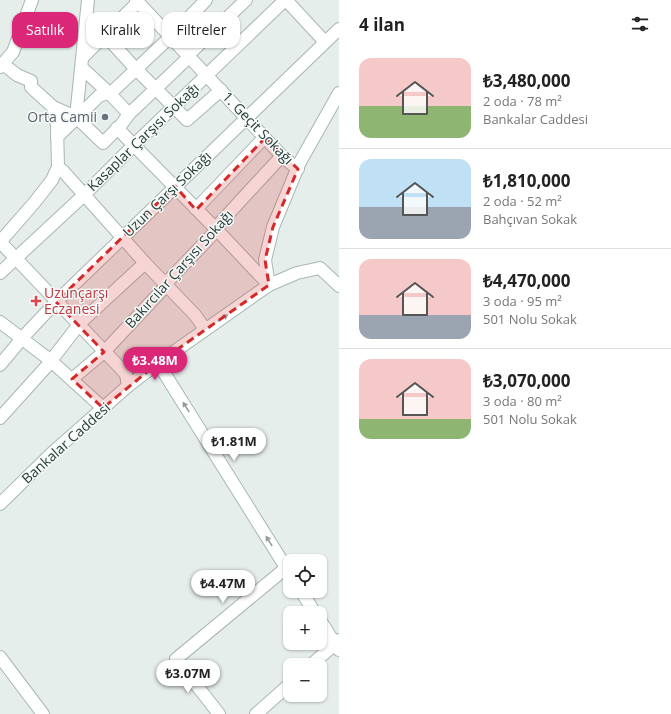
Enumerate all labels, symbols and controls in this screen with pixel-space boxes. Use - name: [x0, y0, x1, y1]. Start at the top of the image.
- chip: Satılık: [12, 12, 78, 48]
- chip: Kiralık: [86, 12, 154, 48]
- chip: Filtreler: [162, 12, 240, 48]
- text: 4 ilan: [359, 13, 405, 36]
- icon: filters: [629, 13, 651, 35]
- text: ₺3,480,000: [483, 69, 570, 92]
- icon: home: [391, 74, 439, 122]
- street label: Kasaplar Çarşısı Sokağı: [83, 78, 203, 195]
- street label: 1. Geçit Sokağı: [219, 87, 298, 168]
- text: 2 oda · 78 m²: [483, 92, 562, 110]
- place label: Orta Camii: [27, 107, 97, 126]
- text: Bankalar Caddesi: [483, 110, 588, 128]
- marker: Orta Camii: [100, 112, 110, 122]
- street label: Uzun Çarşı Sokağı: [118, 146, 215, 241]
- text: ₺1,810,000: [483, 169, 570, 192]
- icon: home: [391, 175, 439, 223]
- text: 2 oda · 52 m²: [483, 192, 562, 210]
- street label: Bakırcılar Çarşısı Sokağı: [120, 205, 237, 332]
- text: Bahçıvan Sokak: [483, 210, 577, 228]
- text: ₺4,470,000: [483, 269, 570, 292]
- icon: home: [391, 275, 439, 323]
- place label: Uzunçarşı Eczanesi: [44, 283, 108, 318]
- text: 3 oda · 95 m²: [483, 292, 562, 310]
- marker: Uzunçarşı Eczanesi: [31, 296, 41, 306]
- text: 501 Nolu Sokak: [483, 310, 577, 328]
- one-way arrow: [217, 314, 228, 322]
- pin: ₺3.48M: [122, 347, 188, 381]
- text: ₺3.48M: [132, 351, 178, 369]
- text: ₺3,070,000: [483, 369, 570, 392]
- icon: home: [391, 375, 439, 423]
- text: 3 oda · 80 m²: [483, 392, 562, 410]
- street label: Bankalar Caddesi: [17, 398, 114, 487]
- one-way arrow: [182, 401, 189, 413]
- text: 501 Nolu Sokak: [483, 410, 577, 428]
- pin: ₺1.81M: [201, 428, 267, 462]
- text: ₺1.81M: [211, 432, 257, 450]
- one-way arrow: [266, 535, 273, 547]
- map controls: [283, 554, 327, 702]
- button: locate: [283, 554, 327, 598]
- pin: ₺4.47M: [190, 570, 256, 604]
- text: ₺4.47M: [200, 574, 246, 592]
- button: +: [283, 606, 327, 650]
- button: −: [283, 658, 327, 702]
- pin: ₺3.07M: [155, 660, 221, 694]
- text: ₺3.07M: [165, 664, 211, 682]

